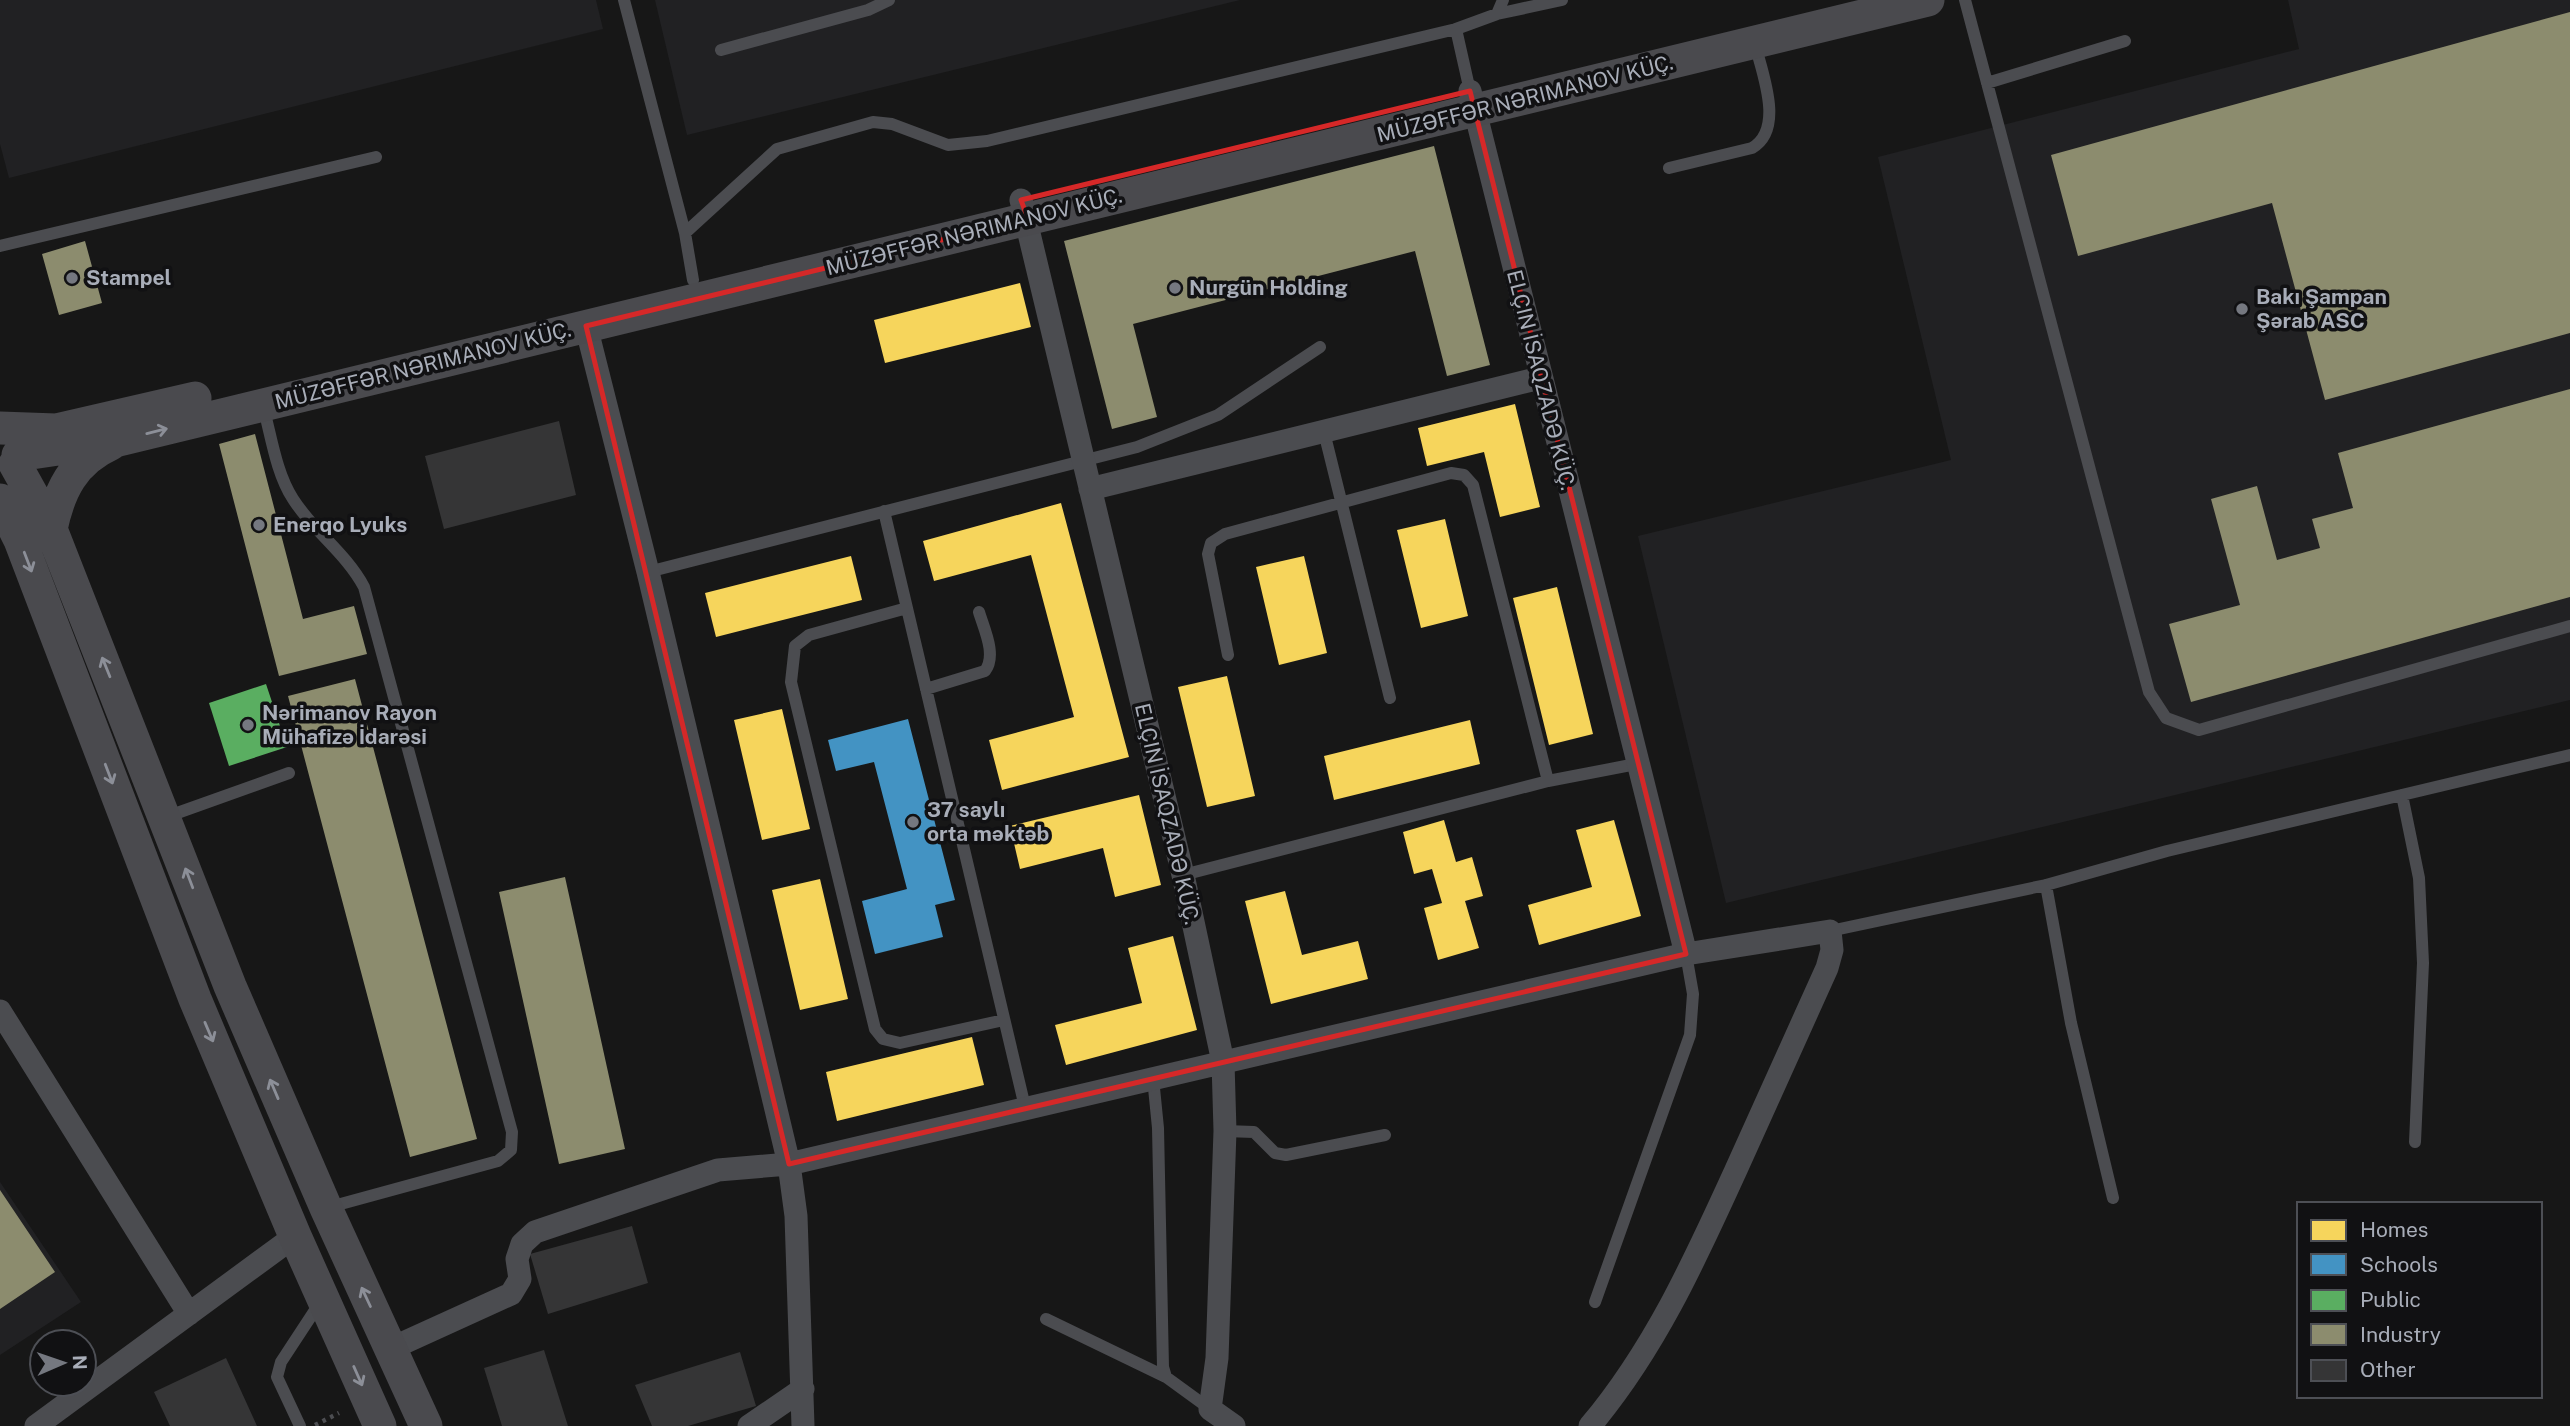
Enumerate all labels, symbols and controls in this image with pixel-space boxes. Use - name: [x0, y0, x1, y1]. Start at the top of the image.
- street label: MÜZƏFFƏR NƏRIMANOV KÜÇ.: [1374, 50, 1676, 147]
- street label: MÜZƏFFƏR NƏRIMANOV KÜÇ.: [823, 183, 1125, 280]
- place label: Stampel: [86, 265, 171, 290]
- street label: ELÇIN İSAQZADƏ KÜÇ.: [1502, 267, 1581, 493]
- marker: Stampel: [64, 270, 80, 286]
- place label: Nurgün Holding: [1189, 275, 1348, 300]
- marker: Nurgün Holding: [1167, 280, 1183, 296]
- place label: Bakı Şampan Şərab ASC: [2256, 284, 2387, 333]
- marker: Bakı Şampan Şərab ASC: [2234, 301, 2250, 317]
- street label: MÜZƏFFƏR NƏRIMANOV KÜÇ.: [272, 317, 574, 414]
- one-way arrow: [145, 424, 168, 437]
- place label: Enerqo Lyuks: [273, 512, 407, 537]
- marker: Enerqo Lyuks: [251, 517, 267, 533]
- one-way arrow: [23, 550, 36, 572]
- one-way arrow: [98, 656, 111, 678]
- place label: Nərimanov Rayon Mühafizə İdarəsi: [262, 700, 437, 749]
- street label: ELÇIN İSAQZADƏ KÜÇ.: [1130, 701, 1205, 927]
- marker: Nərimanov Rayon Mühafizə İdarəsi: [240, 717, 256, 733]
- one-way arrow: [104, 763, 117, 785]
- place label: 37 saylı orta məktəb: [927, 797, 1049, 846]
- marker: 37 saylı orta məktəb: [905, 814, 921, 830]
- one-way arrow: [182, 868, 195, 890]
- one-way arrow: [203, 1021, 216, 1042]
- one-way arrow: [267, 1079, 280, 1101]
- legend: [2297, 1202, 2542, 1398]
- text: Homes: [2360, 1217, 2428, 1242]
- text: Schools: [2360, 1252, 2438, 1277]
- one-way arrow: [359, 1287, 373, 1308]
- text: Public: [2360, 1287, 2421, 1312]
- text: Industry: [2360, 1322, 2441, 1347]
- north arrow: [28, 1328, 98, 1398]
- text: N: [69, 1355, 91, 1370]
- text: Other: [2360, 1357, 2416, 1382]
- one-way arrow: [352, 1365, 365, 1386]

